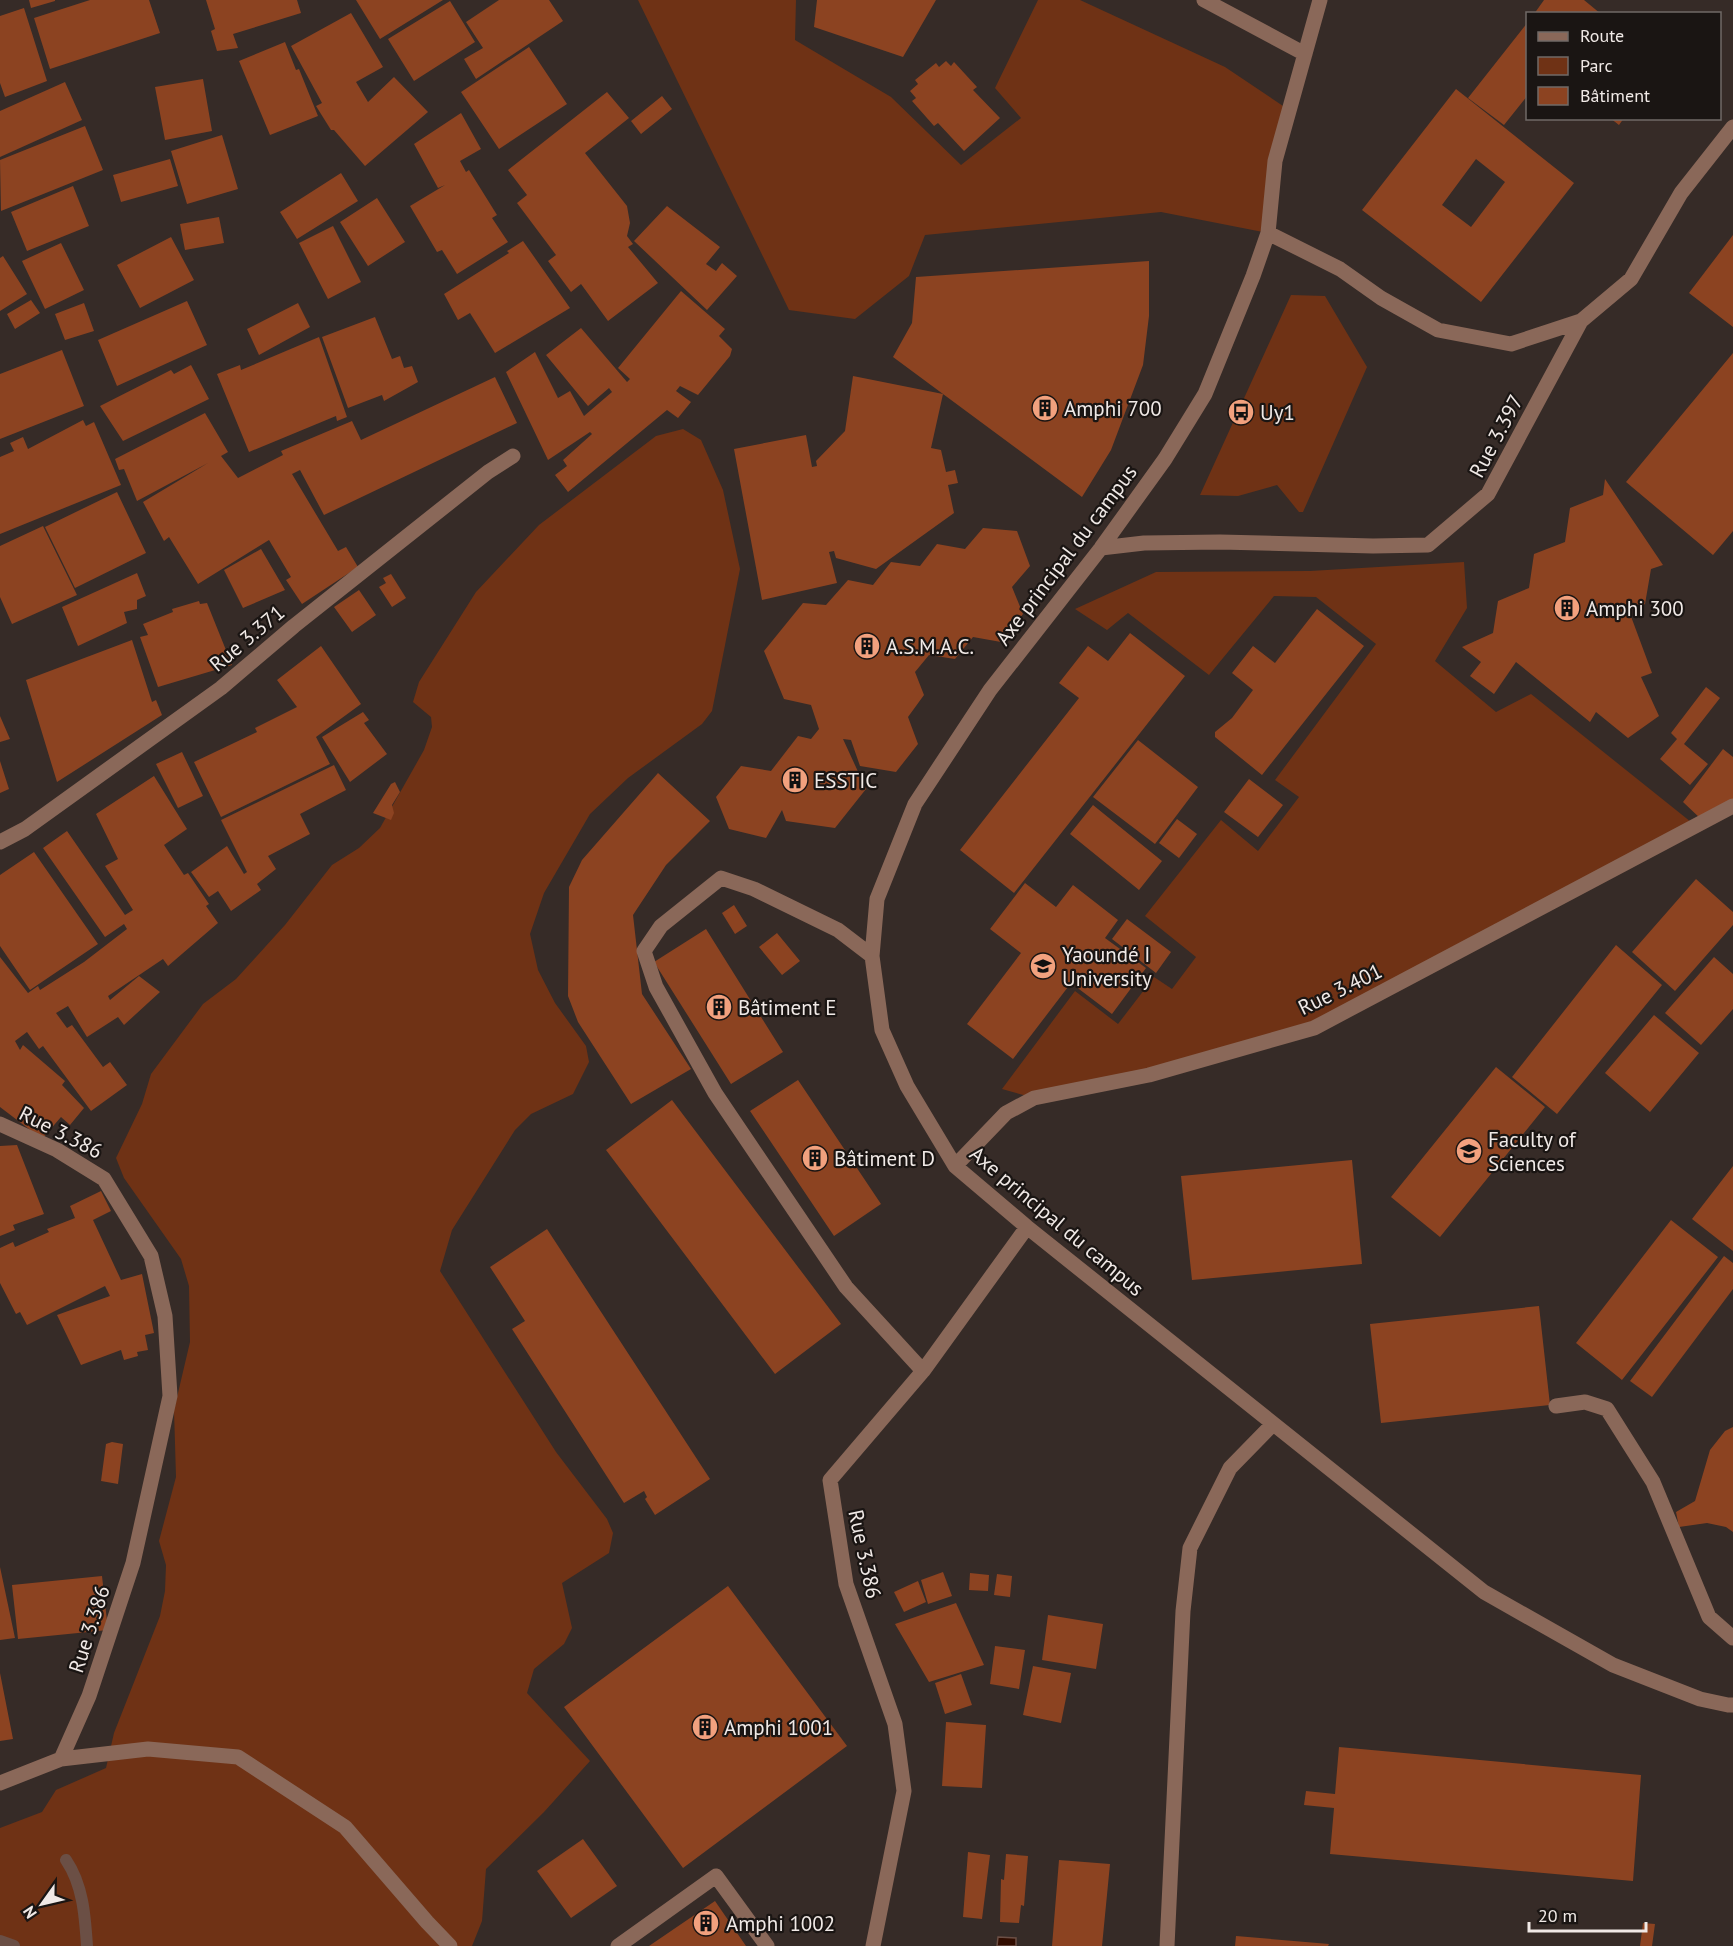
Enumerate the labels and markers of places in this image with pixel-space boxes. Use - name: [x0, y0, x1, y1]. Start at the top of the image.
- building icon: Amphi 700: [1030, 393, 1060, 423]
- place label: Amphi 700: [1064, 395, 1162, 422]
- bus stop icon: Uy1: [1226, 397, 1256, 427]
- place label: Uy1: [1260, 399, 1295, 426]
- building icon: Amphi 300: [1552, 593, 1582, 623]
- place label: Amphi 300: [1586, 595, 1684, 622]
- building icon: A.S.M.A.C.: [852, 631, 882, 661]
- place label: A.S.M.A.C.: [886, 633, 974, 660]
- building icon: ESSTIC: [780, 765, 810, 795]
- place label: ESSTIC: [814, 767, 877, 794]
- place label: Yaoundé I University: [1062, 941, 1152, 992]
- school or university icon: Yaoundé I University: [1028, 951, 1058, 981]
- building icon: Bâtiment E: [704, 992, 734, 1022]
- place label: Bâtiment E: [738, 994, 837, 1021]
- place label: Faculty of Sciences: [1488, 1126, 1577, 1177]
- school or university icon: Faculty of Sciences: [1454, 1136, 1484, 1166]
- building icon: Bâtiment D: [800, 1143, 830, 1173]
- place label: Bâtiment D: [834, 1145, 935, 1172]
- building icon: Amphi 1001: [690, 1712, 720, 1742]
- place label: Amphi 1001: [724, 1714, 833, 1741]
- building icon: Amphi 1002: [691, 1908, 721, 1938]
- place label: Amphi 1002: [726, 1910, 835, 1937]

